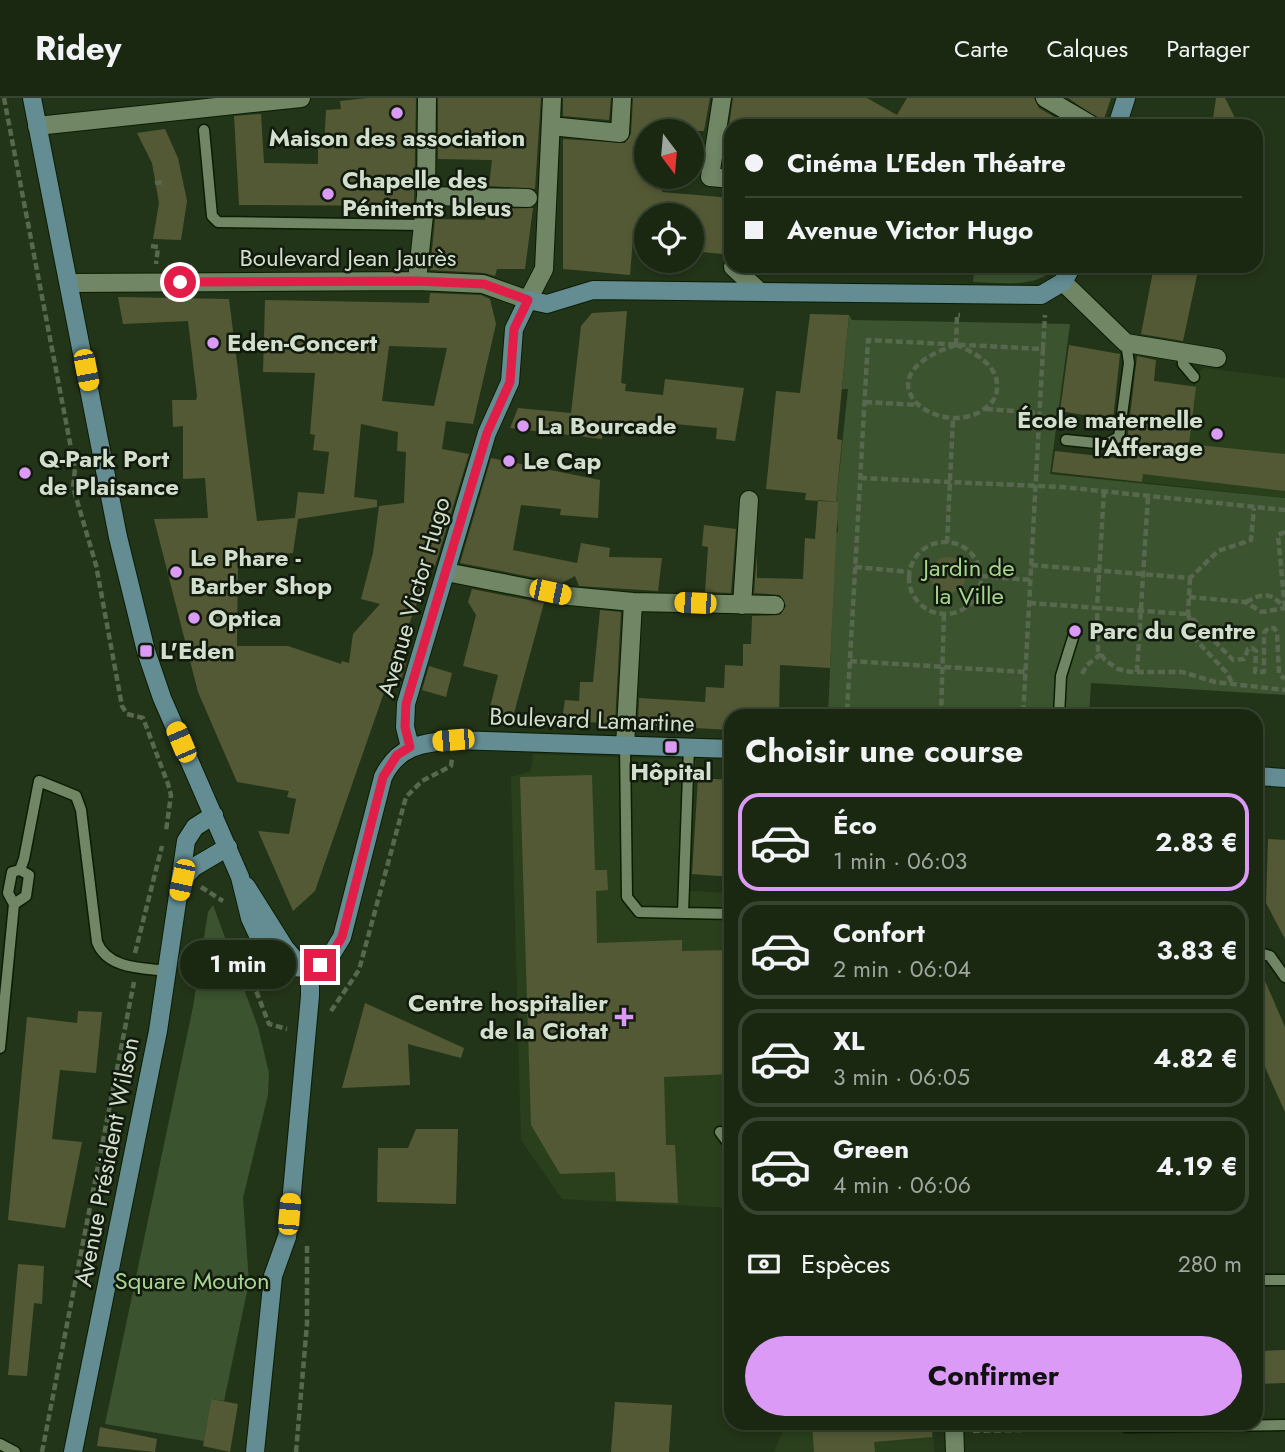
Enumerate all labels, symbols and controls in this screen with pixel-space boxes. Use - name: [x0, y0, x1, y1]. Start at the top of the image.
- text: Ridey: [35, 25, 121, 72]
- text: Carte: [954, 31, 1008, 66]
- text: Calques: [1046, 31, 1128, 66]
- text: Partager: [1166, 31, 1250, 66]
- marker: Maison des association: [389, 105, 405, 121]
- north arrow: [634, 119, 704, 189]
- map controls: [634, 119, 704, 273]
- place label: Maison des association: [269, 120, 525, 155]
- text: Cinéma L'Eden Théatre: [787, 144, 1066, 182]
- place label: Chapelle des Pénitents bleus: [342, 162, 511, 225]
- marker: Chapelle des Pénitents bleus: [320, 186, 336, 202]
- button: locate: [634, 203, 704, 273]
- text: Avenue Victor Hugo: [787, 211, 1033, 249]
- street label: Boulevard Jean Jaurès: [239, 240, 457, 275]
- route start: [164, 266, 196, 298]
- place label: Eden-Concert: [227, 325, 377, 360]
- marker: Eden-Concert: [205, 335, 221, 351]
- car: [72, 347, 101, 393]
- place label: École maternelle l'Afferage: [1017, 402, 1203, 465]
- place label: La Bourcade: [537, 408, 677, 443]
- marker: La Bourcade: [515, 418, 531, 434]
- marker: École maternelle l'Afferage: [1209, 426, 1225, 442]
- place label: Q-Park Port de Plaisance: [39, 441, 179, 504]
- place label: Le Cap: [523, 443, 601, 478]
- marker: Le Cap: [501, 453, 517, 469]
- marker: Q-Park Port de Plaisance: [17, 465, 33, 481]
- street label: Avenue Victor Hugo: [368, 493, 459, 701]
- place label: Le Phare - Barber Shop: [190, 540, 332, 603]
- park label: Jardin de la Ville: [920, 550, 1015, 613]
- marker: Le Phare - Barber Shop: [168, 564, 184, 580]
- car: [528, 577, 573, 607]
- car: [674, 592, 717, 614]
- place label: Optica: [208, 600, 282, 635]
- marker: Optica: [186, 610, 202, 626]
- place label: Parc du Centre: [1089, 613, 1256, 648]
- marker: Parc du Centre: [1067, 623, 1083, 639]
- place label: L'Eden: [160, 633, 235, 668]
- marker: L'Eden: [138, 643, 154, 659]
- street label: Boulevard Lamartine: [489, 698, 695, 741]
- car: [164, 719, 199, 765]
- car: [432, 728, 475, 752]
- text: Choisir une course: [745, 728, 1023, 774]
- marker: Hôpital: [663, 739, 679, 755]
- place label: Hôpital: [630, 754, 712, 789]
- text: Éco: [833, 806, 877, 844]
- icon: car: [749, 811, 812, 874]
- text: 2.83 €: [1155, 823, 1238, 861]
- text: 1 min · 06:03: [833, 844, 967, 878]
- car: [168, 857, 197, 903]
- text: Confort: [833, 914, 925, 952]
- icon: car: [749, 919, 812, 982]
- text: 3.83 €: [1157, 931, 1238, 969]
- callout: 1 min: [180, 940, 296, 990]
- text: 1 min: [209, 947, 267, 981]
- route end: [304, 949, 336, 981]
- text: 2 min · 06:04: [833, 952, 971, 986]
- place label: Centre hospitalier de la Ciotat: [408, 985, 608, 1048]
- marker: Centre hospitalier de la Ciotat: [614, 1007, 634, 1027]
- text: XL: [833, 1022, 865, 1060]
- icon: car: [749, 1027, 812, 1090]
- street label: Avenue Président Wilson: [65, 1034, 148, 1290]
- text: 4.82 €: [1153, 1039, 1238, 1077]
- text: 3 min · 06:05: [833, 1060, 970, 1094]
- text: Green: [833, 1130, 909, 1168]
- icon: car: [749, 1135, 812, 1198]
- text: 4.19 €: [1156, 1147, 1238, 1185]
- text: 4 min · 06:06: [833, 1168, 971, 1202]
- car: [277, 1192, 302, 1236]
- icon: cash: [745, 1245, 783, 1283]
- text: Espèces: [801, 1245, 890, 1283]
- text: 280 m: [1178, 1247, 1242, 1281]
- park label: Square Mouton: [114, 1263, 270, 1298]
- button: Confirmer: [745, 1336, 1242, 1416]

